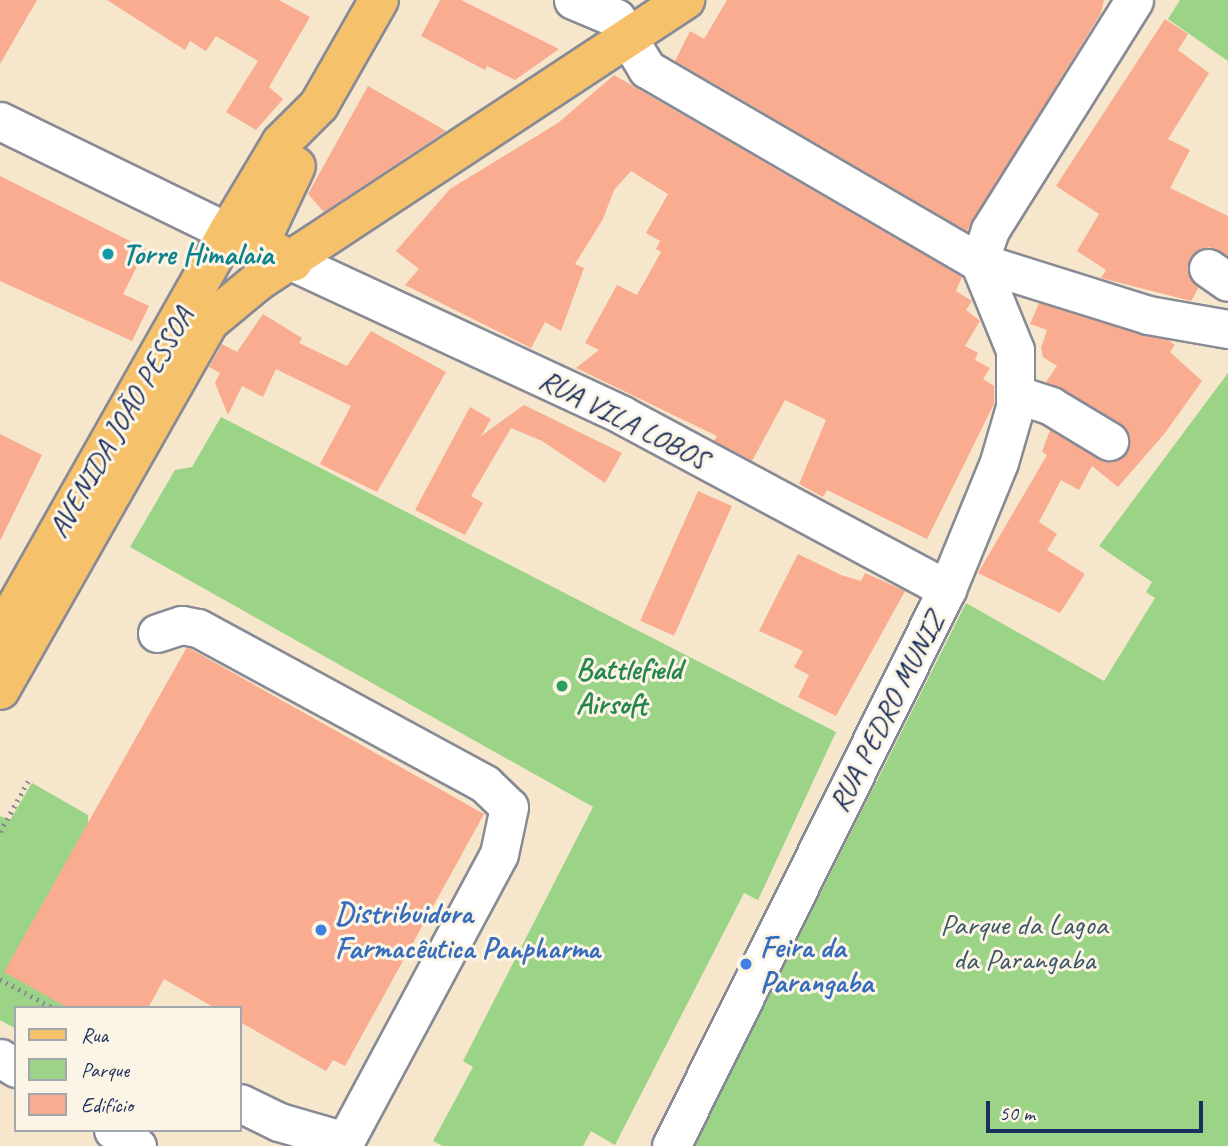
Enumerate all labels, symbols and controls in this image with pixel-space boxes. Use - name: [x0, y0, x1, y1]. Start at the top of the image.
- place label: Torre Himalaia: [122, 236, 272, 272]
- marker: Torre Himalaia: [100, 246, 116, 262]
- street label: AVENIDA JOÃO PESSOA: [40, 301, 200, 543]
- street label: RUA VILA LOBOS: [534, 361, 714, 477]
- street label: RUA PEDRO MUNIZ: [821, 608, 951, 816]
- place label: Battlefield Airsoft: [576, 651, 681, 722]
- marker: Battlefield Airsoft: [554, 678, 570, 694]
- place label: Distribuidora Farmacêutica Panpharma: [335, 895, 601, 965]
- park label: Parque da Lagoa da Parangaba: [940, 906, 1108, 976]
- marker: Distribuidora Farmacêutica Panpharma: [313, 922, 329, 938]
- place label: Feira da Parangaba: [760, 929, 873, 1000]
- marker: Feira da Parangaba: [738, 956, 754, 972]
- legend: [14, 1006, 242, 1132]
- text: Rua: [81, 1022, 108, 1048]
- text: Parque: [81, 1057, 129, 1083]
- scale bar: [990, 1086, 1207, 1130]
- text: Edifício: [81, 1092, 133, 1118]
- text: 50 m: [999, 1100, 1035, 1126]

